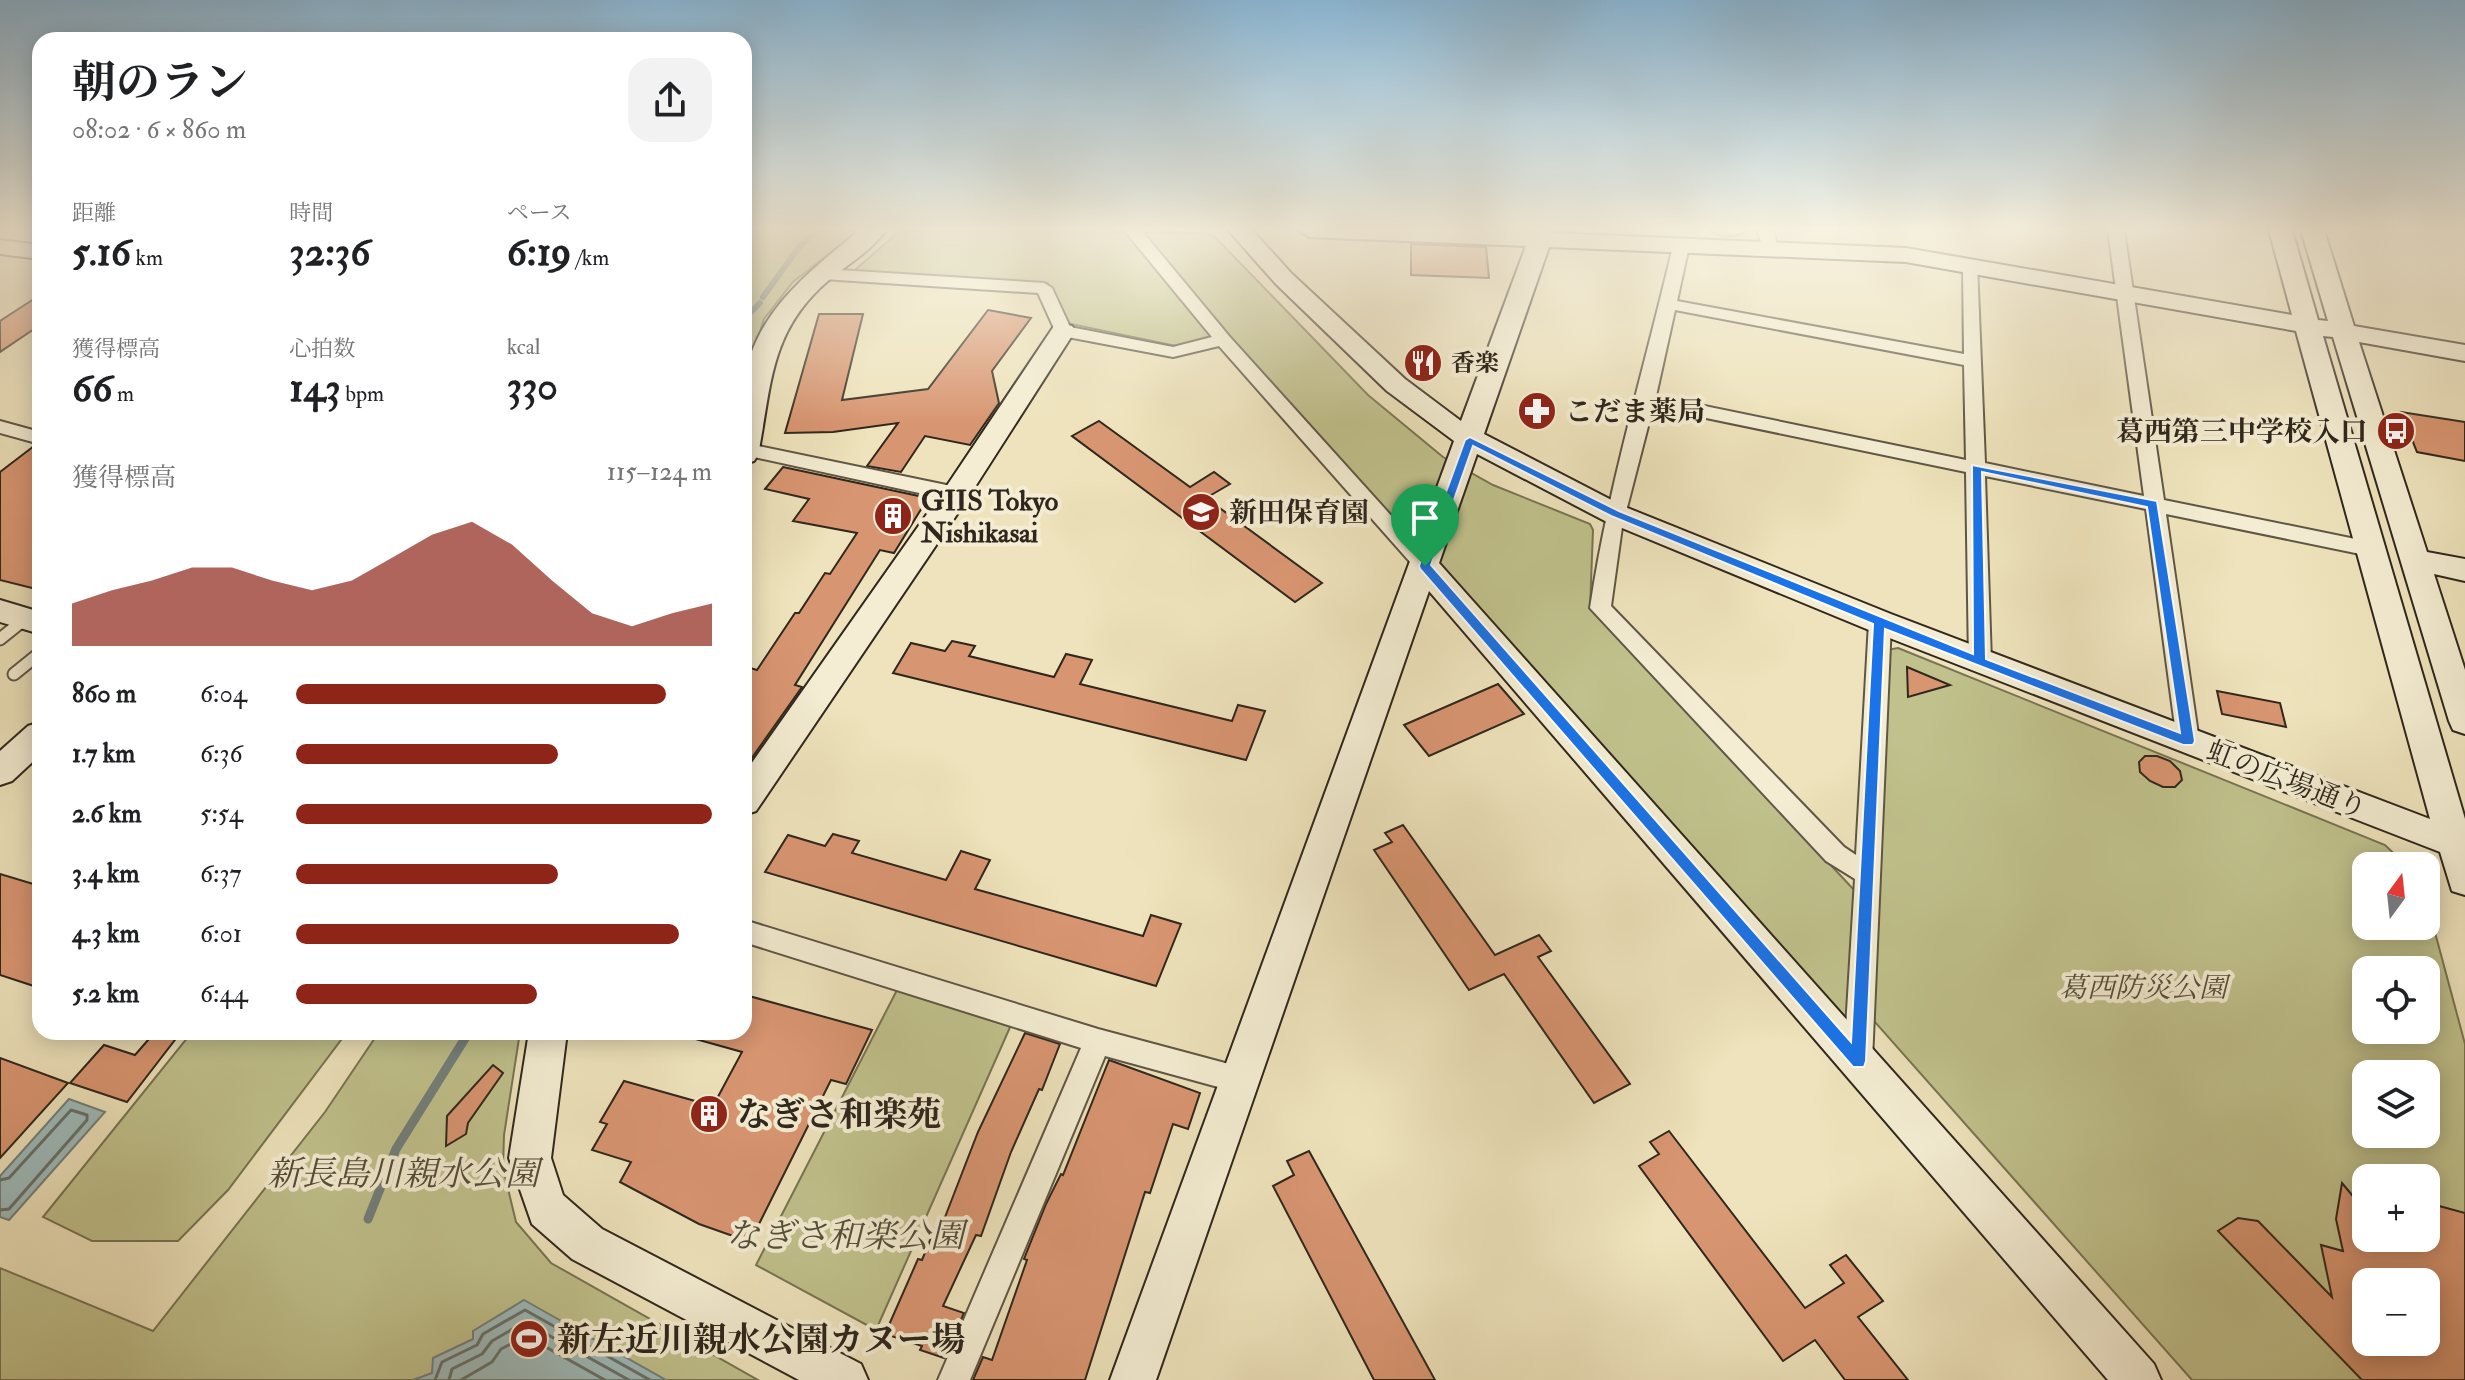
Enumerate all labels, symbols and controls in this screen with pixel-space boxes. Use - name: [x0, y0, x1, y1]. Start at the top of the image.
- text: 朝のラン: [72, 56, 248, 111]
- button: share: [628, 58, 712, 142]
- text: 08:02 · 6 × 860 m: [72, 114, 246, 146]
- text: 距離: [72, 199, 116, 227]
- text: 時間: [289, 199, 333, 227]
- text: ペース: [507, 199, 572, 227]
- text: 5.16: [72, 227, 131, 278]
- text: 32:36: [289, 227, 370, 278]
- text: 6:19: [507, 227, 571, 278]
- text: km: [131, 244, 163, 272]
- text: /km: [571, 244, 609, 272]
- text: kcal: [507, 333, 540, 361]
- text: 獲得標高: [72, 335, 160, 363]
- text: 心拍数: [289, 335, 355, 363]
- restaurant icon: 香楽: [1402, 342, 1444, 384]
- place label: 香楽: [1451, 348, 1499, 379]
- text: 330: [507, 361, 558, 412]
- text: 66: [72, 363, 112, 414]
- text: 143: [289, 363, 341, 414]
- text: m: [112, 380, 134, 408]
- text: bpm: [341, 380, 384, 408]
- pharmacy icon: こだま薬局: [1516, 390, 1558, 432]
- place label: こだま薬局: [1565, 395, 1705, 430]
- bus stop icon: 葛西第三中学校入口: [2375, 410, 2417, 452]
- place label: 葛西第三中学校入口: [2116, 415, 2368, 450]
- text: 115–124 m: [607, 456, 712, 488]
- text: 獲得標高: [72, 462, 176, 494]
- place label: GIIS Tokyo Nishikasai: [920, 484, 1059, 551]
- pin: [1391, 484, 1459, 566]
- school or university icon: 新田保育園: [1180, 491, 1222, 533]
- building icon: GIIS Tokyo Nishikasai: [872, 495, 914, 537]
- place label: 新田保育園: [1229, 496, 1369, 531]
- icon: arrive: [1403, 496, 1447, 540]
- text: 860 m: [72, 678, 136, 710]
- text: 6:04: [200, 678, 247, 710]
- street label: 虹の広場通り: [2202, 734, 2371, 827]
- text: 1.7 km: [72, 738, 135, 770]
- text: 6:36: [200, 738, 243, 770]
- text: 2.6 km: [72, 798, 141, 830]
- text: 5:54: [200, 798, 243, 830]
- north arrow: [2352, 852, 2440, 940]
- map controls: [2352, 852, 2440, 1356]
- text: 3.4 km: [72, 858, 139, 890]
- text: 6:37: [200, 858, 241, 890]
- text: 4.3 km: [72, 918, 140, 950]
- text: 6:01: [200, 918, 242, 950]
- button: locate: [2352, 956, 2440, 1044]
- park label: 葛西防災公園: [2059, 971, 2231, 1006]
- text: 5.2 km: [72, 978, 139, 1010]
- text: 6:44: [200, 978, 248, 1010]
- button: layers: [2352, 1060, 2440, 1148]
- building icon: なぎさ和楽苑: [688, 1093, 730, 1135]
- place label: なぎさ和楽苑: [737, 1094, 941, 1137]
- park label: 新長島川親水公園: [267, 1153, 544, 1196]
- button: +: [2352, 1164, 2440, 1252]
- park label: なぎさ和楽公園: [726, 1215, 969, 1258]
- button: −: [2352, 1268, 2440, 1356]
- sports icon: 新左近川親水公園カヌー場: [508, 1318, 550, 1360]
- place label: 新左近川親水公園カヌー場: [557, 1319, 965, 1362]

